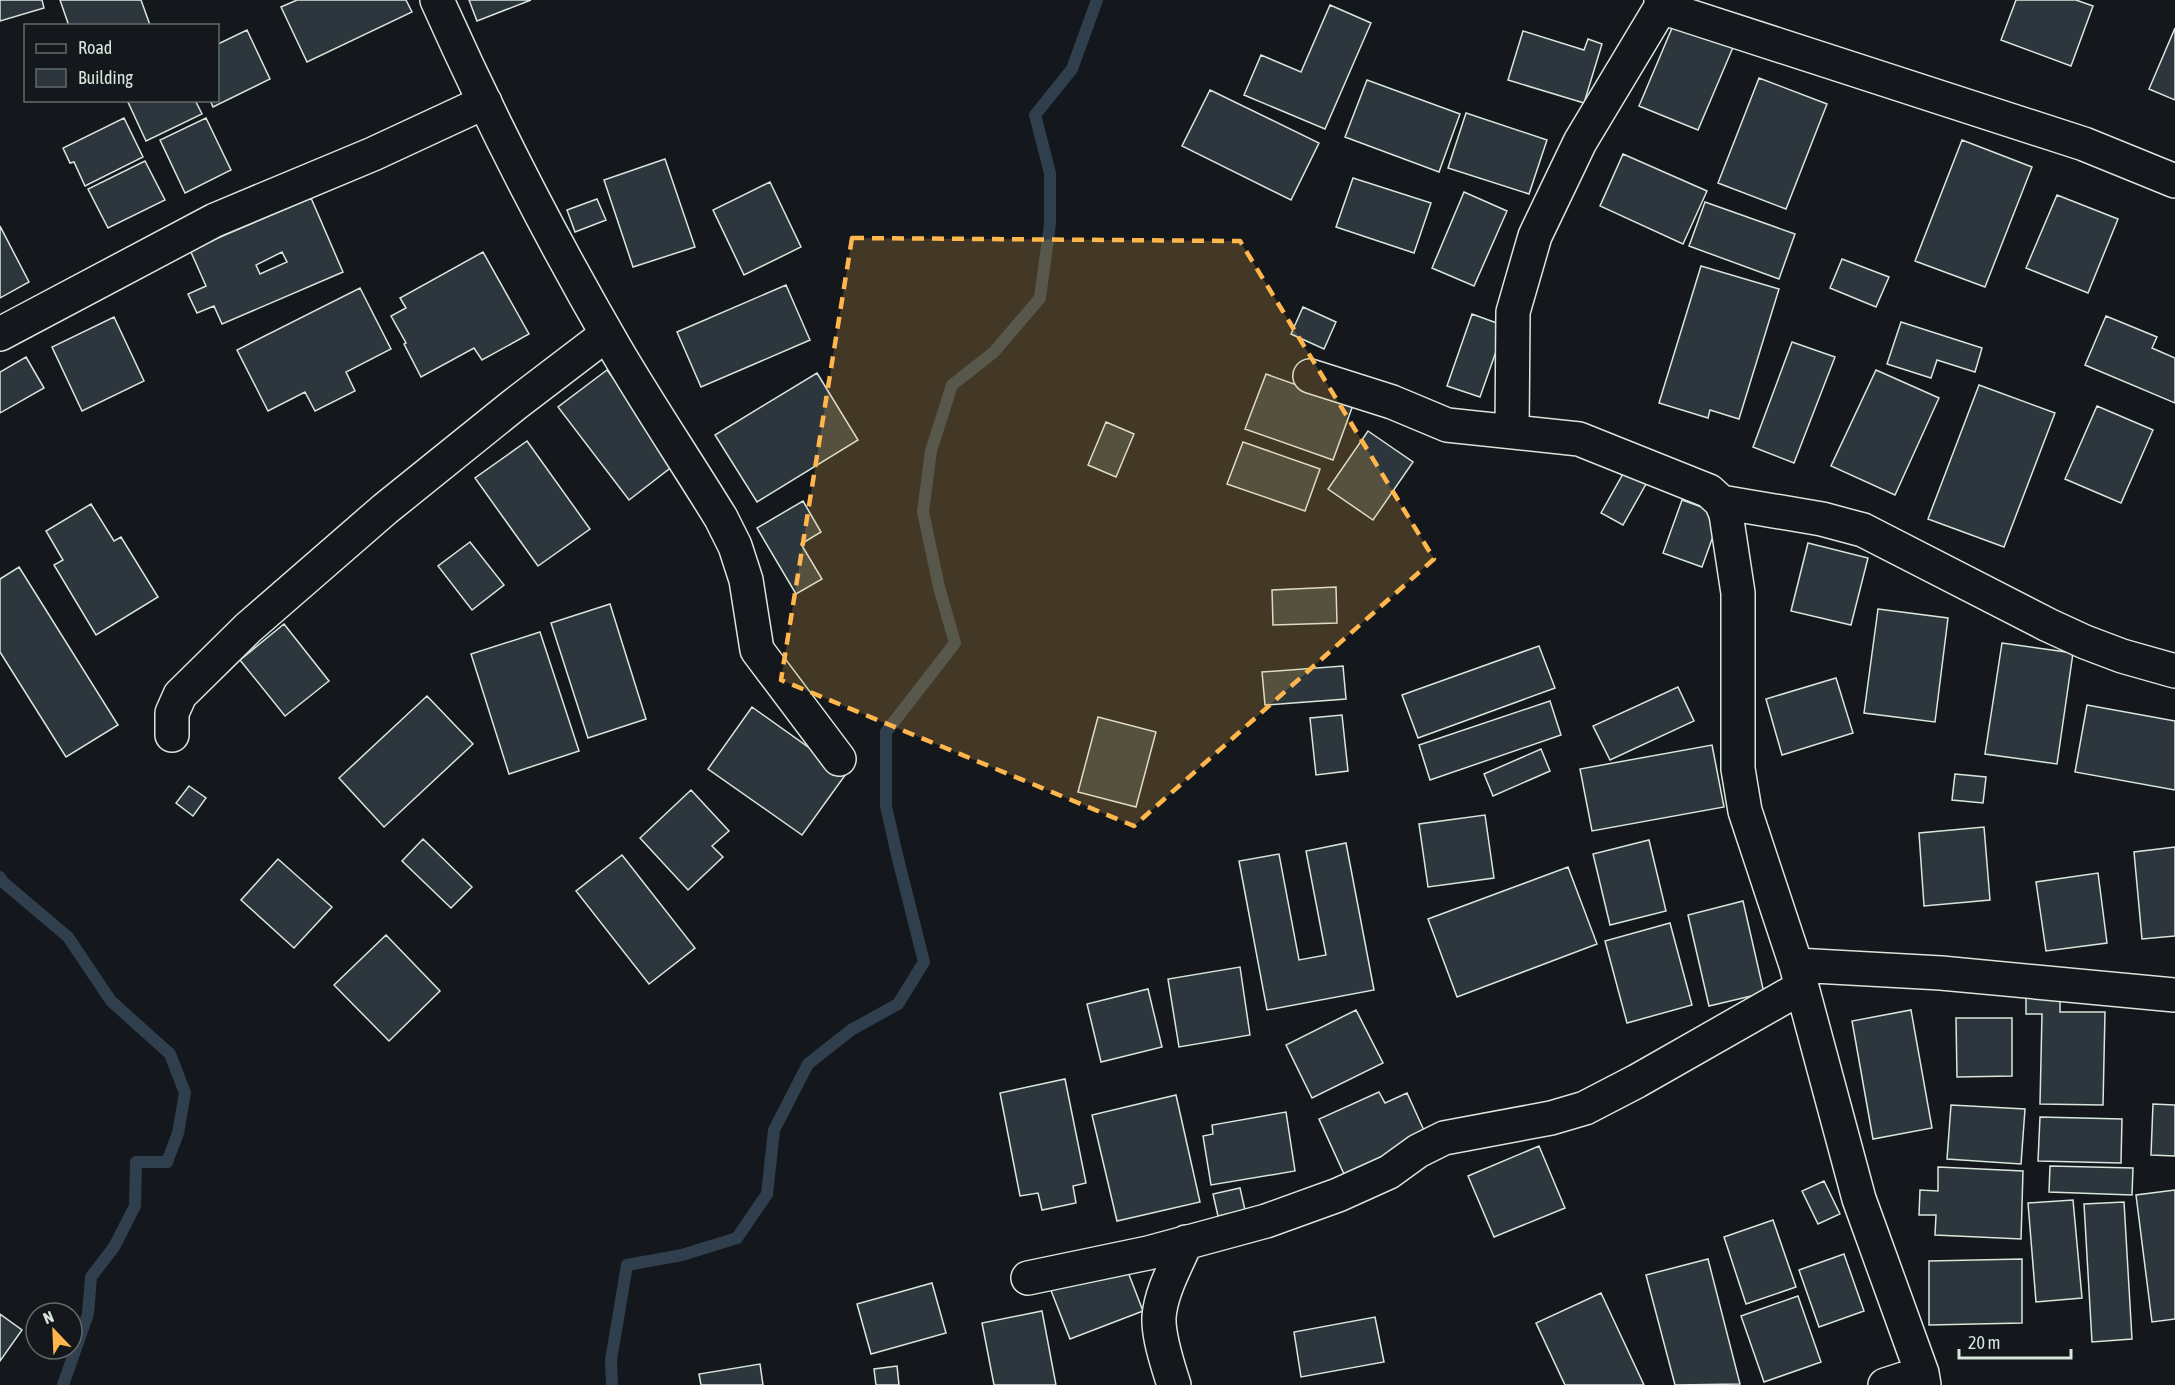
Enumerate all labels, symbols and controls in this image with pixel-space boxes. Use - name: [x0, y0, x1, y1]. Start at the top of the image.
- legend: [24, 24, 219, 102]
- text: Road: [78, 37, 112, 58]
- text: Building: [78, 67, 133, 88]
- north arrow: [24, 1301, 84, 1361]
- text: N: [40, 1307, 56, 1327]
- scale bar: [1959, 1322, 2072, 1360]
- text: 20 m: [1968, 1332, 2000, 1353]

